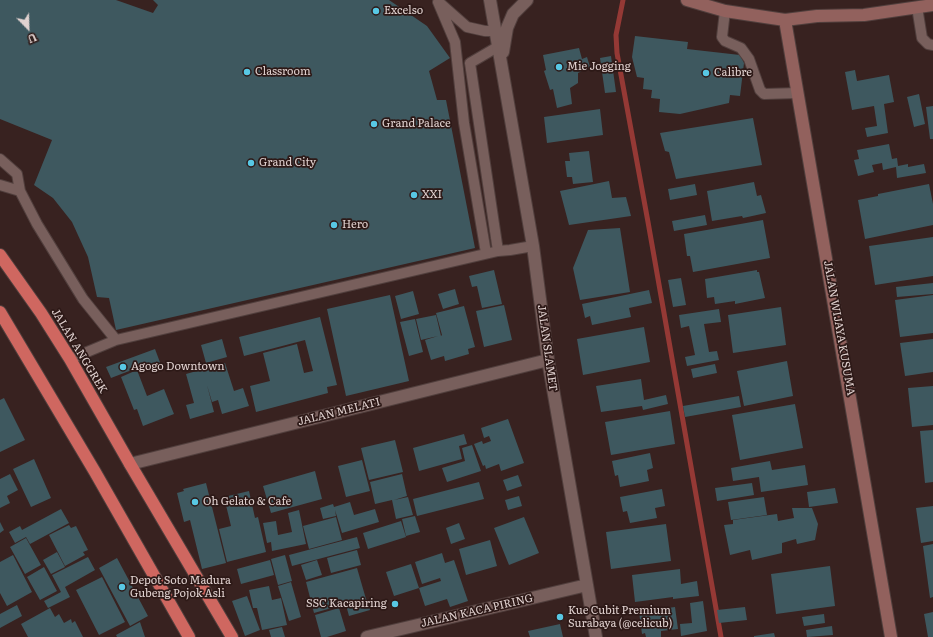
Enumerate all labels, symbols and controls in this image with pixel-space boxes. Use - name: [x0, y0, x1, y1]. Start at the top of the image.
- place label: Excelso: [384, 4, 423, 18]
- marker: Excelso: [371, 6, 381, 16]
- north arrow: [8, 8, 48, 48]
- text: U: [26, 30, 40, 48]
- place label: Mie Jogging: [567, 60, 631, 74]
- marker: Mie Jogging: [554, 62, 564, 72]
- place label: Classroom: [255, 65, 311, 79]
- place label: Calibre: [714, 66, 752, 80]
- marker: Classroom: [242, 67, 252, 77]
- marker: Calibre: [701, 68, 711, 78]
- place label: Grand Palace: [382, 117, 451, 131]
- marker: Grand Palace: [369, 119, 379, 129]
- place label: Grand City: [259, 156, 316, 170]
- marker: Grand City: [246, 158, 256, 168]
- place label: XXI: [422, 188, 442, 202]
- marker: XXI: [409, 190, 419, 200]
- place label: Hero: [342, 218, 368, 232]
- marker: Hero: [329, 220, 339, 230]
- street label: JALAN WIJAYA KUSUMA: [821, 259, 857, 397]
- street label: JALAN SLAMET: [534, 304, 560, 392]
- street label: JALAN ANGGREK: [48, 306, 110, 396]
- place label: Agogo Downtown: [131, 360, 225, 374]
- marker: Agogo Downtown: [118, 362, 128, 372]
- street label: JALAN MELATI: [296, 395, 382, 429]
- place label: Oh Gelato & Cafe: [203, 495, 291, 509]
- marker: Oh Gelato & Cafe: [190, 497, 200, 507]
- place label: Depot Soto Madura Gubeng Pojok Asli: [130, 574, 231, 600]
- marker: Depot Soto Madura Gubeng Pojok Asli: [117, 582, 127, 592]
- street label: JALAN KACA PIRING: [420, 592, 534, 630]
- place label: SSC Kacapiring: [306, 597, 387, 611]
- marker: SSC Kacapiring: [390, 599, 400, 609]
- place label: Kue Cubit Premium Surabaya (@celicub): [568, 604, 672, 630]
- marker: Kue Cubit Premium Surabaya (@celicub): [555, 612, 565, 622]

